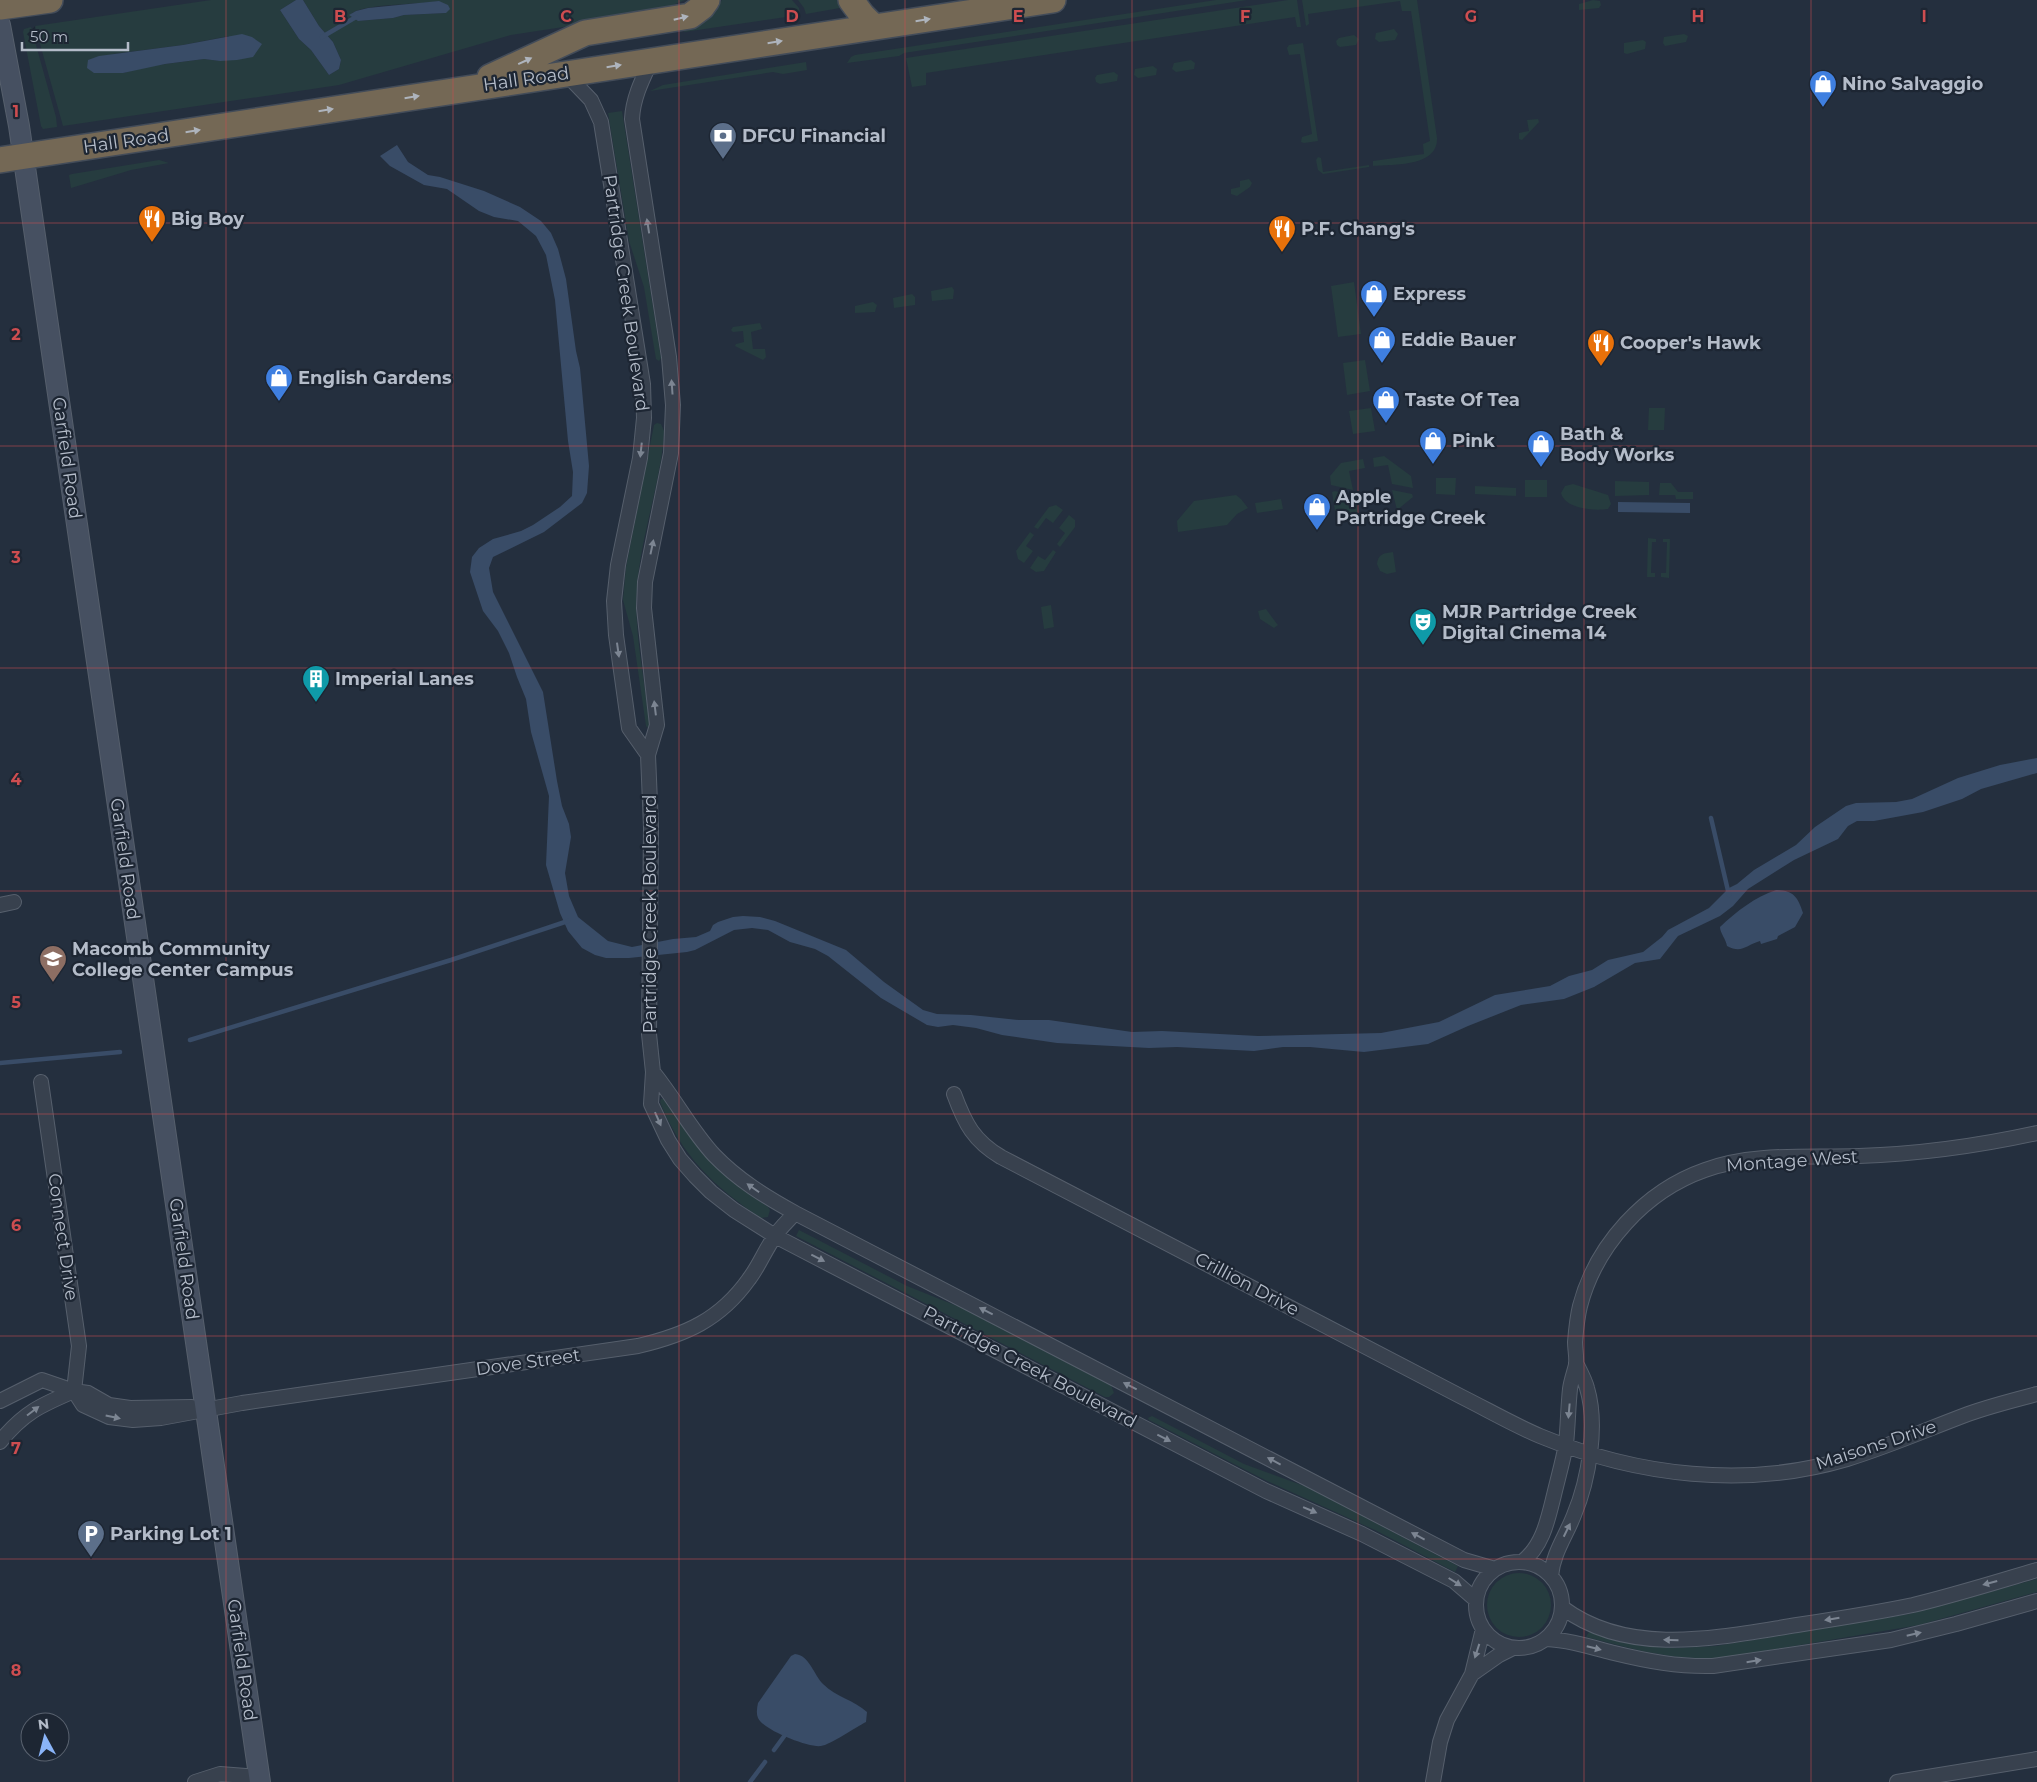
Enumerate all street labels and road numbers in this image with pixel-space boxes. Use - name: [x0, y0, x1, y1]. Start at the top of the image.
- street label: Hall Road: [482, 62, 570, 96]
- street label: Hall Road: [82, 124, 170, 158]
- street label: Partridge Creek Boulevard: [598, 173, 654, 413]
- street label: Garfield Road: [48, 396, 86, 520]
- street label: Partridge Creek Boulevard: [639, 795, 661, 1033]
- street label: Garfield Road: [106, 797, 144, 921]
- street label: Montage West: [1725, 1145, 1859, 1177]
- street label: Connect Drive: [43, 1172, 83, 1302]
- street label: Garfield Road: [165, 1197, 203, 1321]
- street label: Crillion Drive: [1191, 1247, 1303, 1321]
- street label: Partridge Creek Boulevard: [919, 1301, 1141, 1433]
- street label: Dove Street: [474, 1344, 582, 1380]
- street label: Maisons Drive: [1813, 1415, 1939, 1475]
- street label: Garfield Road: [223, 1598, 261, 1722]

